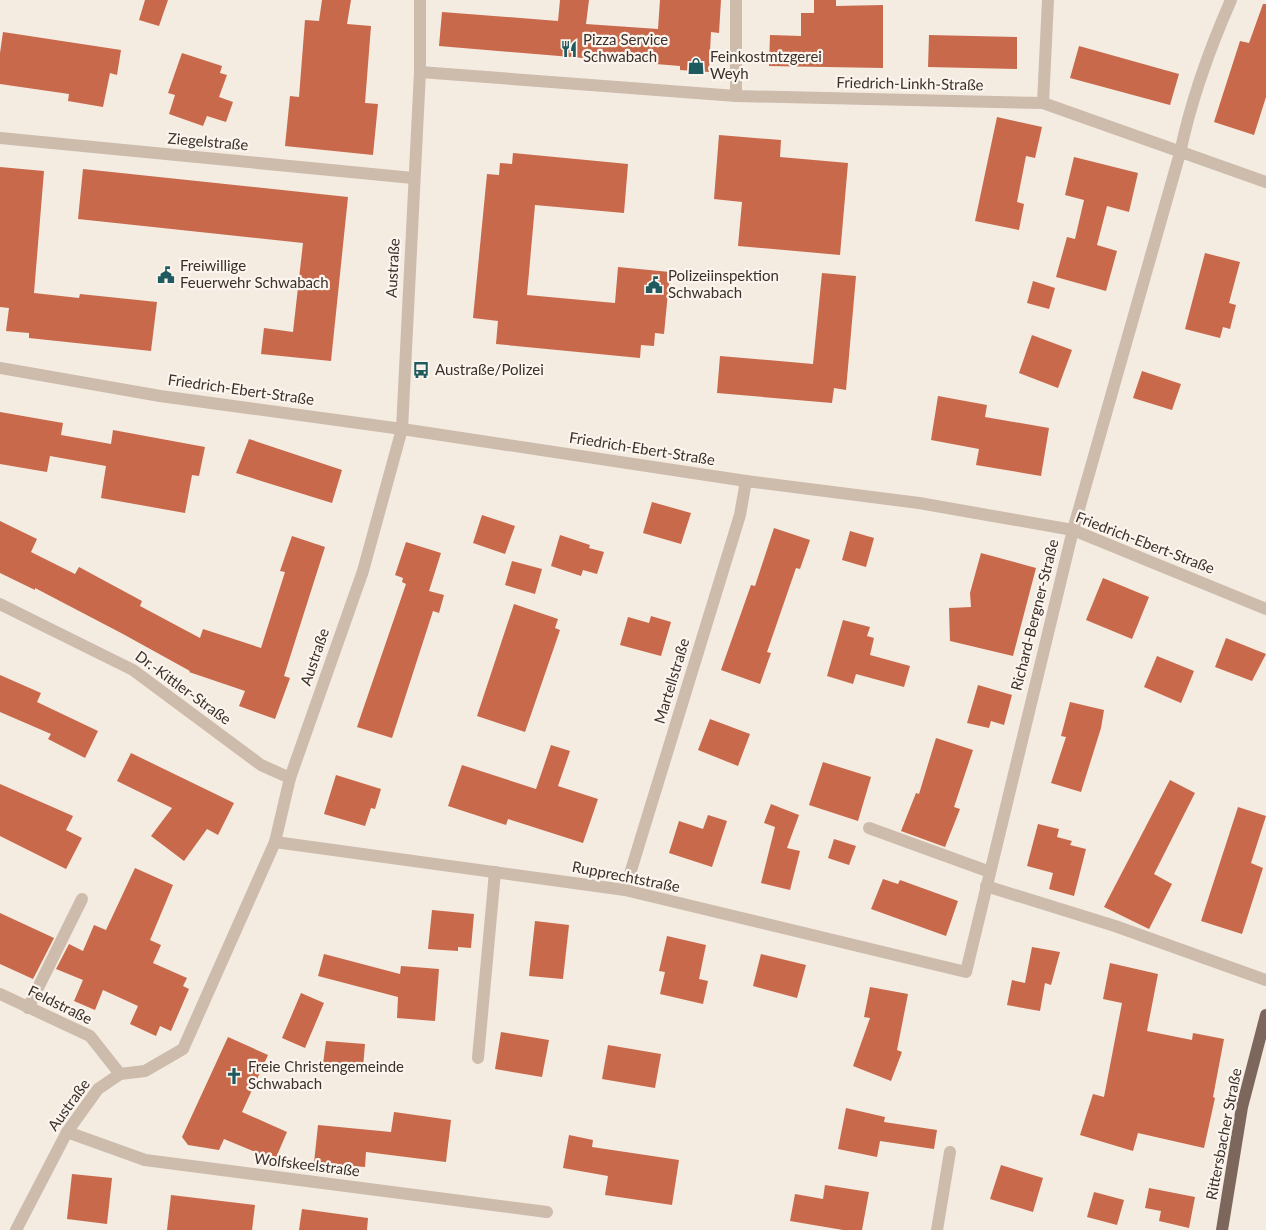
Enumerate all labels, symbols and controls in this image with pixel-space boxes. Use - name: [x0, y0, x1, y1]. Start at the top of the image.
- place label: Pizza Service Schwabach: [583, 30, 668, 65]
- restaurant icon: Pizza Service Schwabach: [559, 39, 579, 59]
- place label: Feinkostmtzgerei Weyh: [710, 47, 822, 82]
- shop icon: Feinkostmtzgerei Weyh: [686, 56, 706, 76]
- street label: Friedrich-Linkh-Straße: [836, 73, 984, 93]
- street label: Ziegelstraße: [167, 129, 249, 154]
- street label: Austraße: [381, 238, 403, 298]
- place label: Freiwillige Feuerwehr Schwabach: [180, 256, 329, 291]
- public building icon: Freiwillige Feuerwehr Schwabach: [156, 265, 176, 285]
- place label: Polizeiinspektion Schwabach: [668, 266, 779, 301]
- public building icon: Polizeiinspektion Schwabach: [644, 275, 664, 295]
- bus stop icon: Austraße/Polizei: [411, 360, 431, 380]
- place label: Austraße/Polizei: [435, 360, 544, 378]
- street label: Friedrich-Ebert-Straße: [167, 370, 315, 408]
- street label: Friedrich-Ebert-Straße: [568, 428, 716, 468]
- street label: Friedrich-Ebert-Straße: [1073, 507, 1217, 577]
- street label: Richard-Bergner-Straße: [1007, 537, 1062, 692]
- street label: Austraße: [296, 625, 332, 688]
- street label: Martellstraße: [650, 636, 693, 726]
- street label: Dr.-Kittler-Straße: [132, 646, 235, 728]
- street label: Rupprechtstraße: [571, 857, 682, 895]
- street label: Feldstraße: [25, 981, 95, 1027]
- place label: Freie Christengemeinde Schwabach: [248, 1057, 404, 1092]
- church icon: Freie Christengemeinde Schwabach: [224, 1066, 244, 1086]
- street label: Rittersbacher Straße: [1201, 1066, 1245, 1201]
- street label: Austraße: [43, 1075, 93, 1134]
- street label: Wolfskeelstraße: [253, 1149, 361, 1179]

